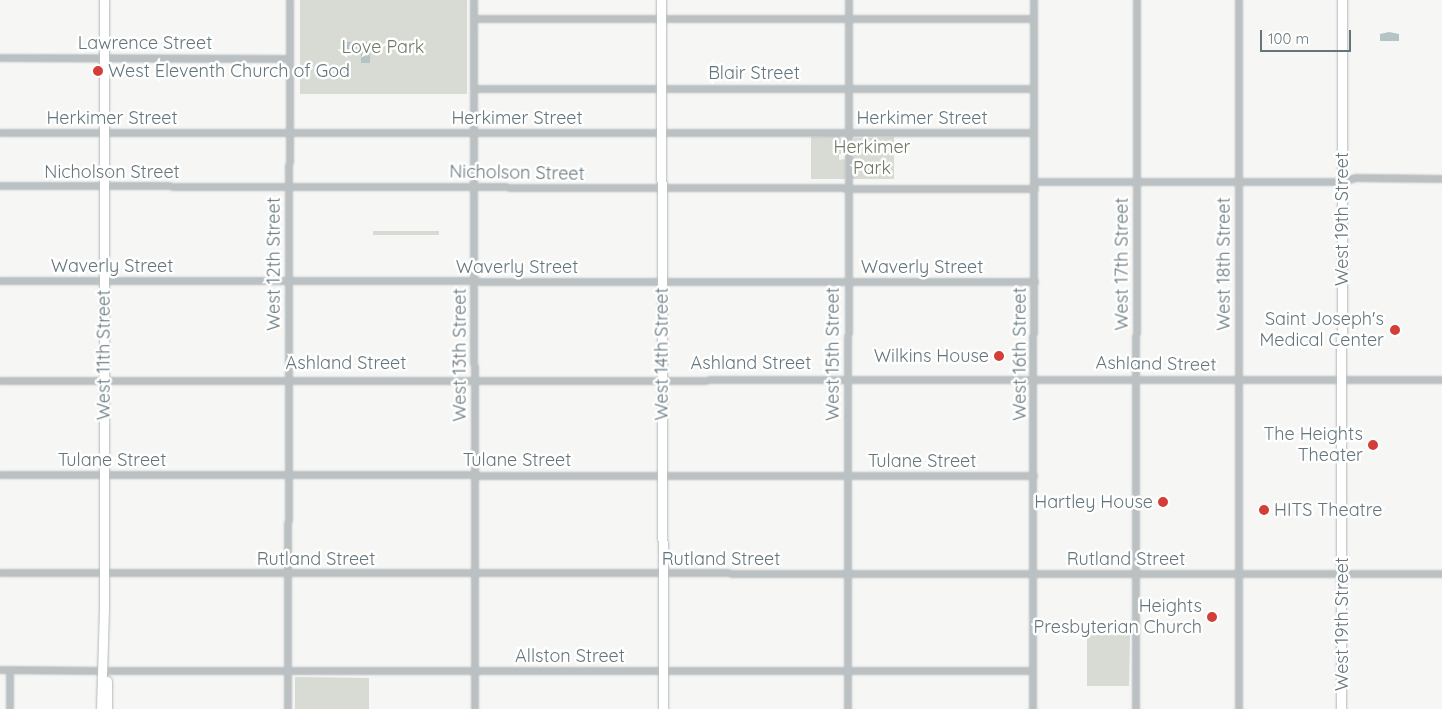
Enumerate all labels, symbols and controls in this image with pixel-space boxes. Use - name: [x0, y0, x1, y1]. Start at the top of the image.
- scale bar: [1262, 20, 1353, 52]
- text: 100 m: [1268, 29, 1309, 48]
- street label: Lawrence Street: [78, 32, 212, 54]
- park label: Love Park: [342, 36, 424, 58]
- place label: West Eleventh Church of God: [108, 60, 350, 82]
- street label: Blair Street: [708, 62, 800, 84]
- marker: West Eleventh Church of God: [92, 65, 104, 77]
- street label: Herkimer Street: [46, 107, 178, 129]
- street label: Herkimer Street: [451, 107, 583, 129]
- street label: Herkimer Street: [856, 107, 988, 129]
- park label: Herkimer Park: [833, 137, 911, 180]
- street label: West 19th Street: [1331, 152, 1353, 286]
- street label: Nicholson Street: [44, 161, 180, 183]
- street label: Nicholson Street: [449, 161, 585, 185]
- street label: West 12th Street: [263, 197, 285, 331]
- street label: West 17th Street: [1111, 197, 1133, 331]
- street label: West 18th Street: [1213, 197, 1235, 331]
- street label: Waverly Street: [51, 255, 173, 277]
- street label: Waverly Street: [456, 256, 578, 278]
- street label: Waverly Street: [861, 256, 983, 278]
- street label: West 14th Street: [651, 287, 673, 421]
- street label: West 15th Street: [822, 287, 844, 421]
- street label: West 16th Street: [1009, 287, 1031, 421]
- street label: West 13th Street: [449, 288, 471, 422]
- street label: West 11th Street: [93, 290, 115, 420]
- place label: Saint Joseph's Medical Center: [1259, 309, 1384, 352]
- marker: Saint Joseph's Medical Center: [1388, 323, 1402, 337]
- place label: Wilkins House: [874, 345, 989, 367]
- marker: Wilkins House: [993, 350, 1005, 362]
- street label: Ashland Street: [286, 352, 406, 374]
- street label: Ashland Street: [691, 352, 811, 374]
- street label: Ashland Street: [1095, 352, 1217, 376]
- place label: The Heights Theater: [1263, 424, 1363, 466]
- marker: The Heights Theater: [1367, 439, 1379, 451]
- street label: Tulane Street: [58, 449, 166, 471]
- street label: Tulane Street: [463, 449, 571, 471]
- street label: Tulane Street: [868, 450, 976, 472]
- place label: Hartley House: [1034, 491, 1153, 513]
- marker: Hartley House: [1157, 496, 1169, 508]
- place label: HITS Theatre: [1274, 499, 1382, 521]
- marker: HITS Theatre: [1258, 504, 1270, 516]
- street label: Rutland Street: [257, 548, 375, 570]
- street label: Rutland Street: [662, 548, 780, 570]
- street label: Rutland Street: [1067, 548, 1185, 570]
- street label: West 19th Street: [1331, 557, 1353, 691]
- place label: Heights Presbyterian Church: [1034, 596, 1202, 638]
- marker: Heights Presbyterian Church: [1206, 611, 1218, 623]
- street label: Allston Street: [515, 645, 625, 667]

